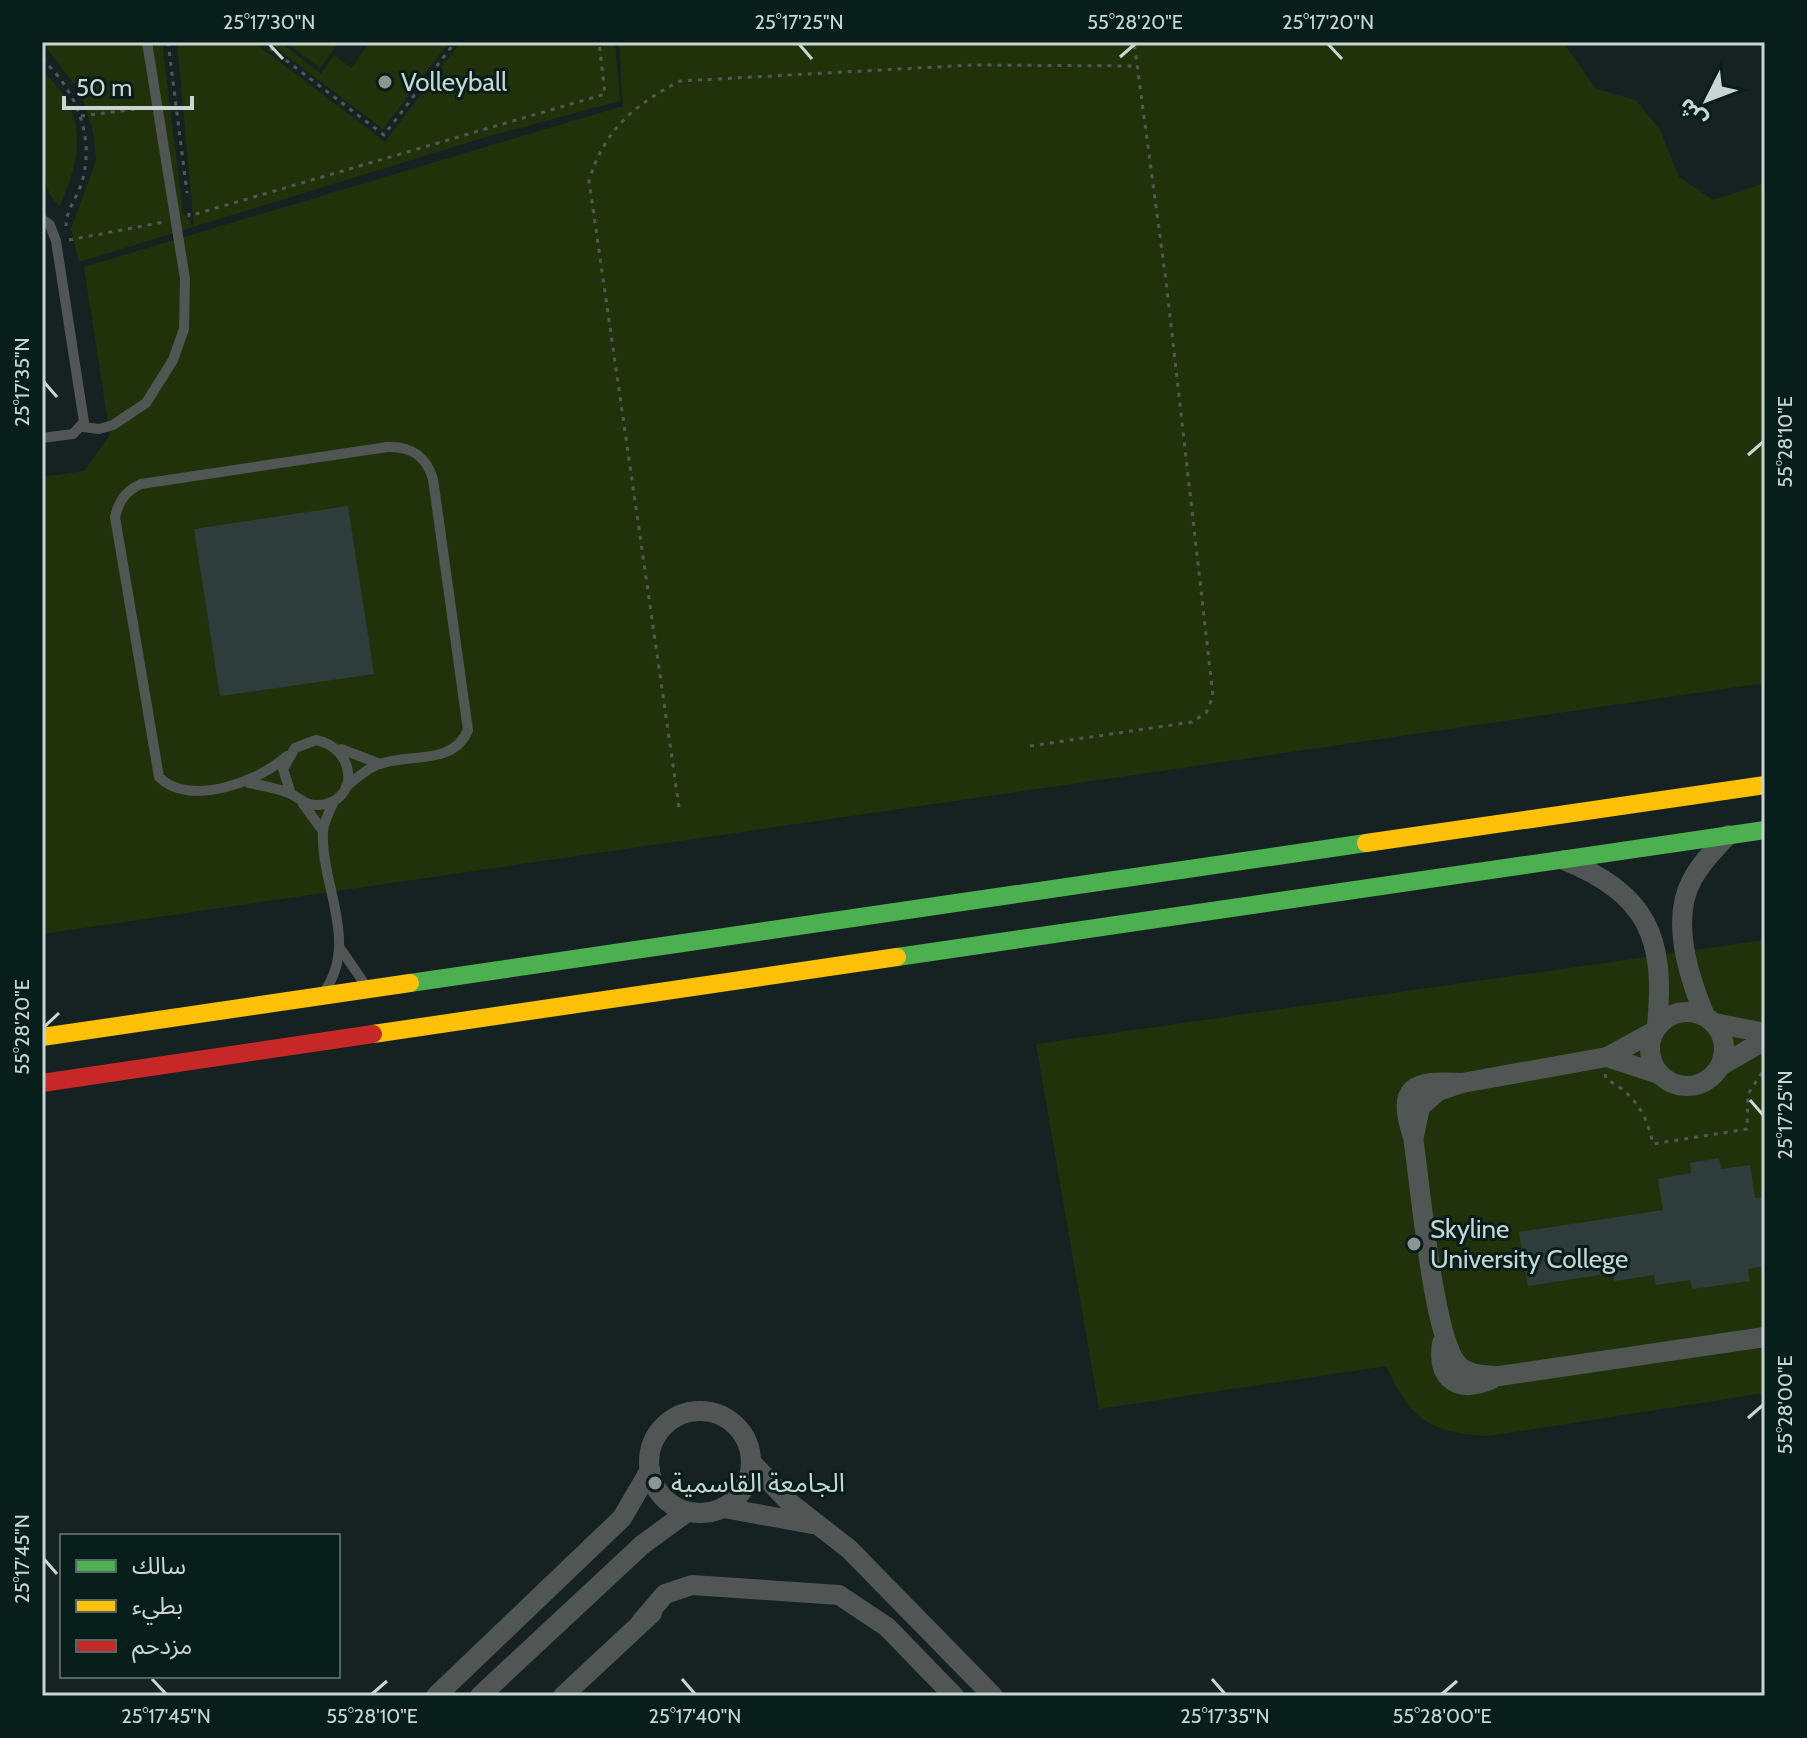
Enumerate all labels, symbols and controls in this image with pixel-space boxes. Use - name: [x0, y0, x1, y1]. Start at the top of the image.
- text: 25°17'30"N: [223, 10, 315, 34]
- text: 25°17'25"N: [755, 10, 843, 34]
- text: 55°28'20"E: [1087, 10, 1183, 34]
- text: 25°17'20"N: [1282, 10, 1374, 34]
- scale bar: [64, 60, 192, 110]
- north arrow: [1667, 60, 1747, 140]
- place label: Volleyball: [401, 66, 507, 98]
- text: 50 m: [76, 73, 132, 102]
- marker: Volleyball: [376, 73, 394, 91]
- text: ش: [1672, 93, 1713, 133]
- text: 25°17'35"N: [10, 337, 34, 427]
- text: 55°28'10"E: [1773, 396, 1797, 488]
- text: 55°28'20"E: [10, 979, 34, 1075]
- text: 25°17'25"N: [1773, 1071, 1797, 1159]
- place label: Skyline University College: [1430, 1213, 1628, 1275]
- marker: Skyline University College: [1405, 1235, 1423, 1253]
- text: 55°28'00"E: [1773, 1356, 1797, 1454]
- place label: الجامعة القاسمية: [671, 1467, 845, 1499]
- marker: الجامعة القاسمية: [646, 1474, 664, 1492]
- text: 25°17'45"N: [10, 1514, 34, 1604]
- legend: [60, 1534, 340, 1678]
- text: سالك: [132, 1551, 186, 1580]
- text: بطيء: [132, 1591, 183, 1625]
- text: مزدحم: [132, 1631, 192, 1663]
- text: 25°17'45"N: [121, 1704, 211, 1728]
- text: 55°28'10"E: [326, 1704, 418, 1728]
- text: 25°17'40"N: [649, 1704, 741, 1728]
- text: 25°17'35"N: [1180, 1704, 1270, 1728]
- text: 55°28'00"E: [1393, 1704, 1491, 1728]

